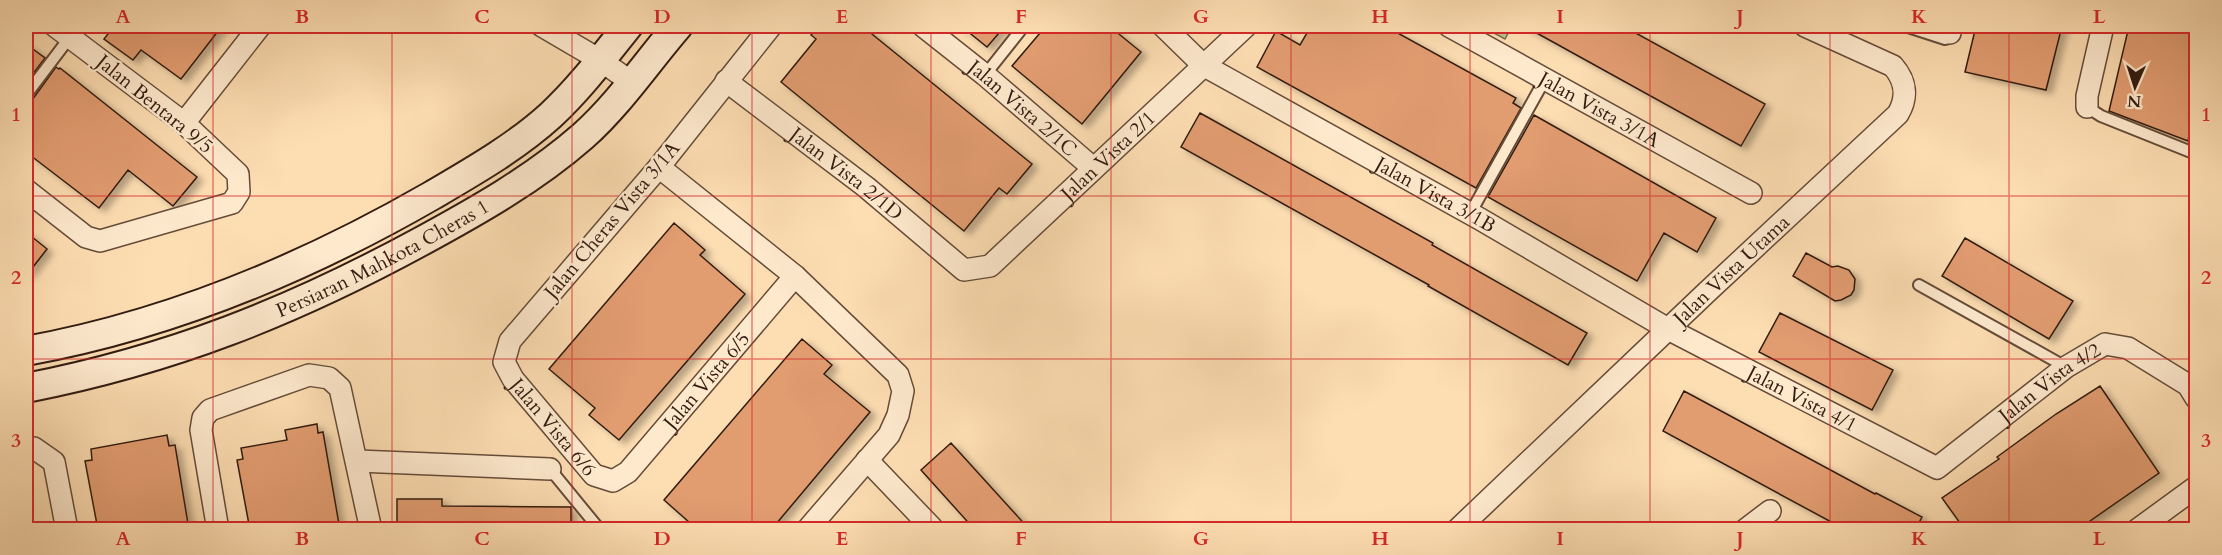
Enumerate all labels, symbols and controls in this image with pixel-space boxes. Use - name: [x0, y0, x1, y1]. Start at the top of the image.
- text: A: [115, 3, 131, 30]
- text: B: [295, 3, 309, 30]
- text: C: [474, 3, 490, 30]
- text: D: [653, 3, 671, 30]
- text: E: [836, 3, 848, 30]
- text: F: [1015, 3, 1027, 30]
- text: G: [1193, 3, 1209, 30]
- text: H: [1371, 3, 1389, 30]
- text: I: [1556, 3, 1564, 30]
- text: J: [1733, 3, 1744, 30]
- text: K: [1911, 3, 1928, 30]
- text: L: [2093, 3, 2106, 30]
- street label: Jalan Bentara 9/5: [89, 47, 219, 160]
- street label: Jalan Vista 2/1C: [960, 51, 1083, 162]
- north arrow: [2105, 57, 2165, 117]
- street label: Jalan Vista 3/1A: [1531, 63, 1666, 154]
- text: N: [2127, 90, 2142, 112]
- text: 1: [11, 101, 21, 128]
- text: 1: [2201, 101, 2211, 128]
- street label: Jalan Vista 2/1: [1053, 104, 1161, 208]
- street label: Jalan Vista 2/1D: [782, 119, 909, 226]
- street label: Jalan Cheras Vista 3/1A: [536, 135, 686, 307]
- street label: Jalan Vista 3/1B: [1368, 149, 1501, 239]
- street label: Persiaran Mahkota Cheras 1: [272, 193, 494, 324]
- street label: Jalan Vista Utama: [1665, 208, 1795, 333]
- text: 2: [11, 264, 21, 291]
- text: 2: [2201, 264, 2211, 291]
- street label: Jalan Vista 6/5: [655, 326, 756, 437]
- street label: Jalan Vista 4/2: [1990, 336, 2106, 430]
- street label: Jalan Vista 4/1: [1740, 358, 1862, 438]
- street label: Jalan Vista 6/6: [502, 370, 603, 482]
- text: 3: [11, 427, 21, 454]
- text: 3: [2201, 427, 2211, 454]
- text: A: [115, 525, 131, 552]
- text: B: [295, 525, 309, 552]
- text: C: [474, 525, 490, 552]
- text: D: [653, 525, 671, 552]
- text: E: [836, 525, 848, 552]
- text: F: [1015, 525, 1027, 552]
- text: G: [1193, 525, 1209, 552]
- text: H: [1371, 525, 1389, 552]
- text: I: [1556, 525, 1564, 552]
- text: J: [1733, 525, 1744, 552]
- text: K: [1911, 525, 1928, 552]
- text: L: [2093, 525, 2106, 552]

